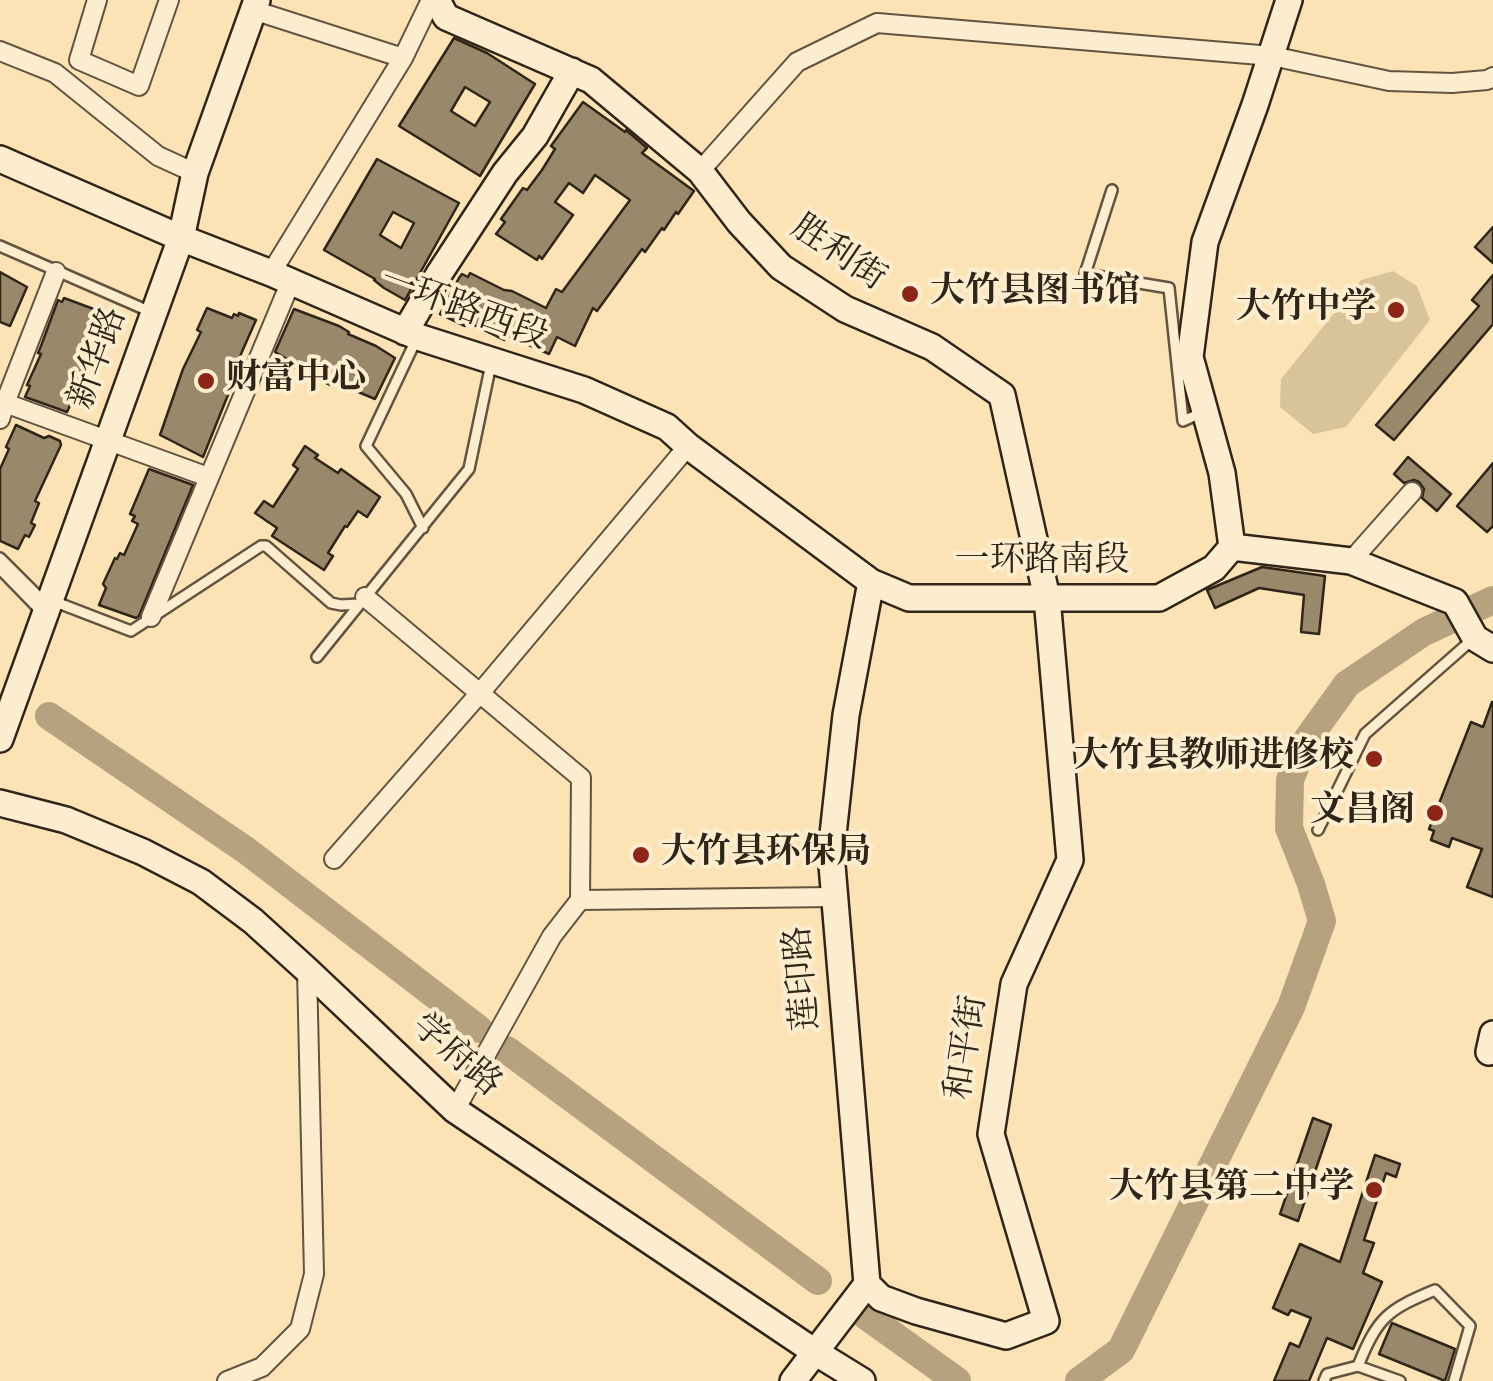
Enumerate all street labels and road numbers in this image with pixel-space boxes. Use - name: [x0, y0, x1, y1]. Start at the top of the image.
- street label: 胜利街: [782, 208, 892, 302]
- street label: 一环路西段: [374, 261, 552, 361]
- street label: 新华路: [62, 302, 138, 416]
- street label: 一环路南段: [955, 542, 1129, 584]
- street label: 莲印路: [780, 924, 830, 1032]
- street label: 和平街: [940, 993, 998, 1103]
- street label: 学府路: [402, 1007, 508, 1107]

